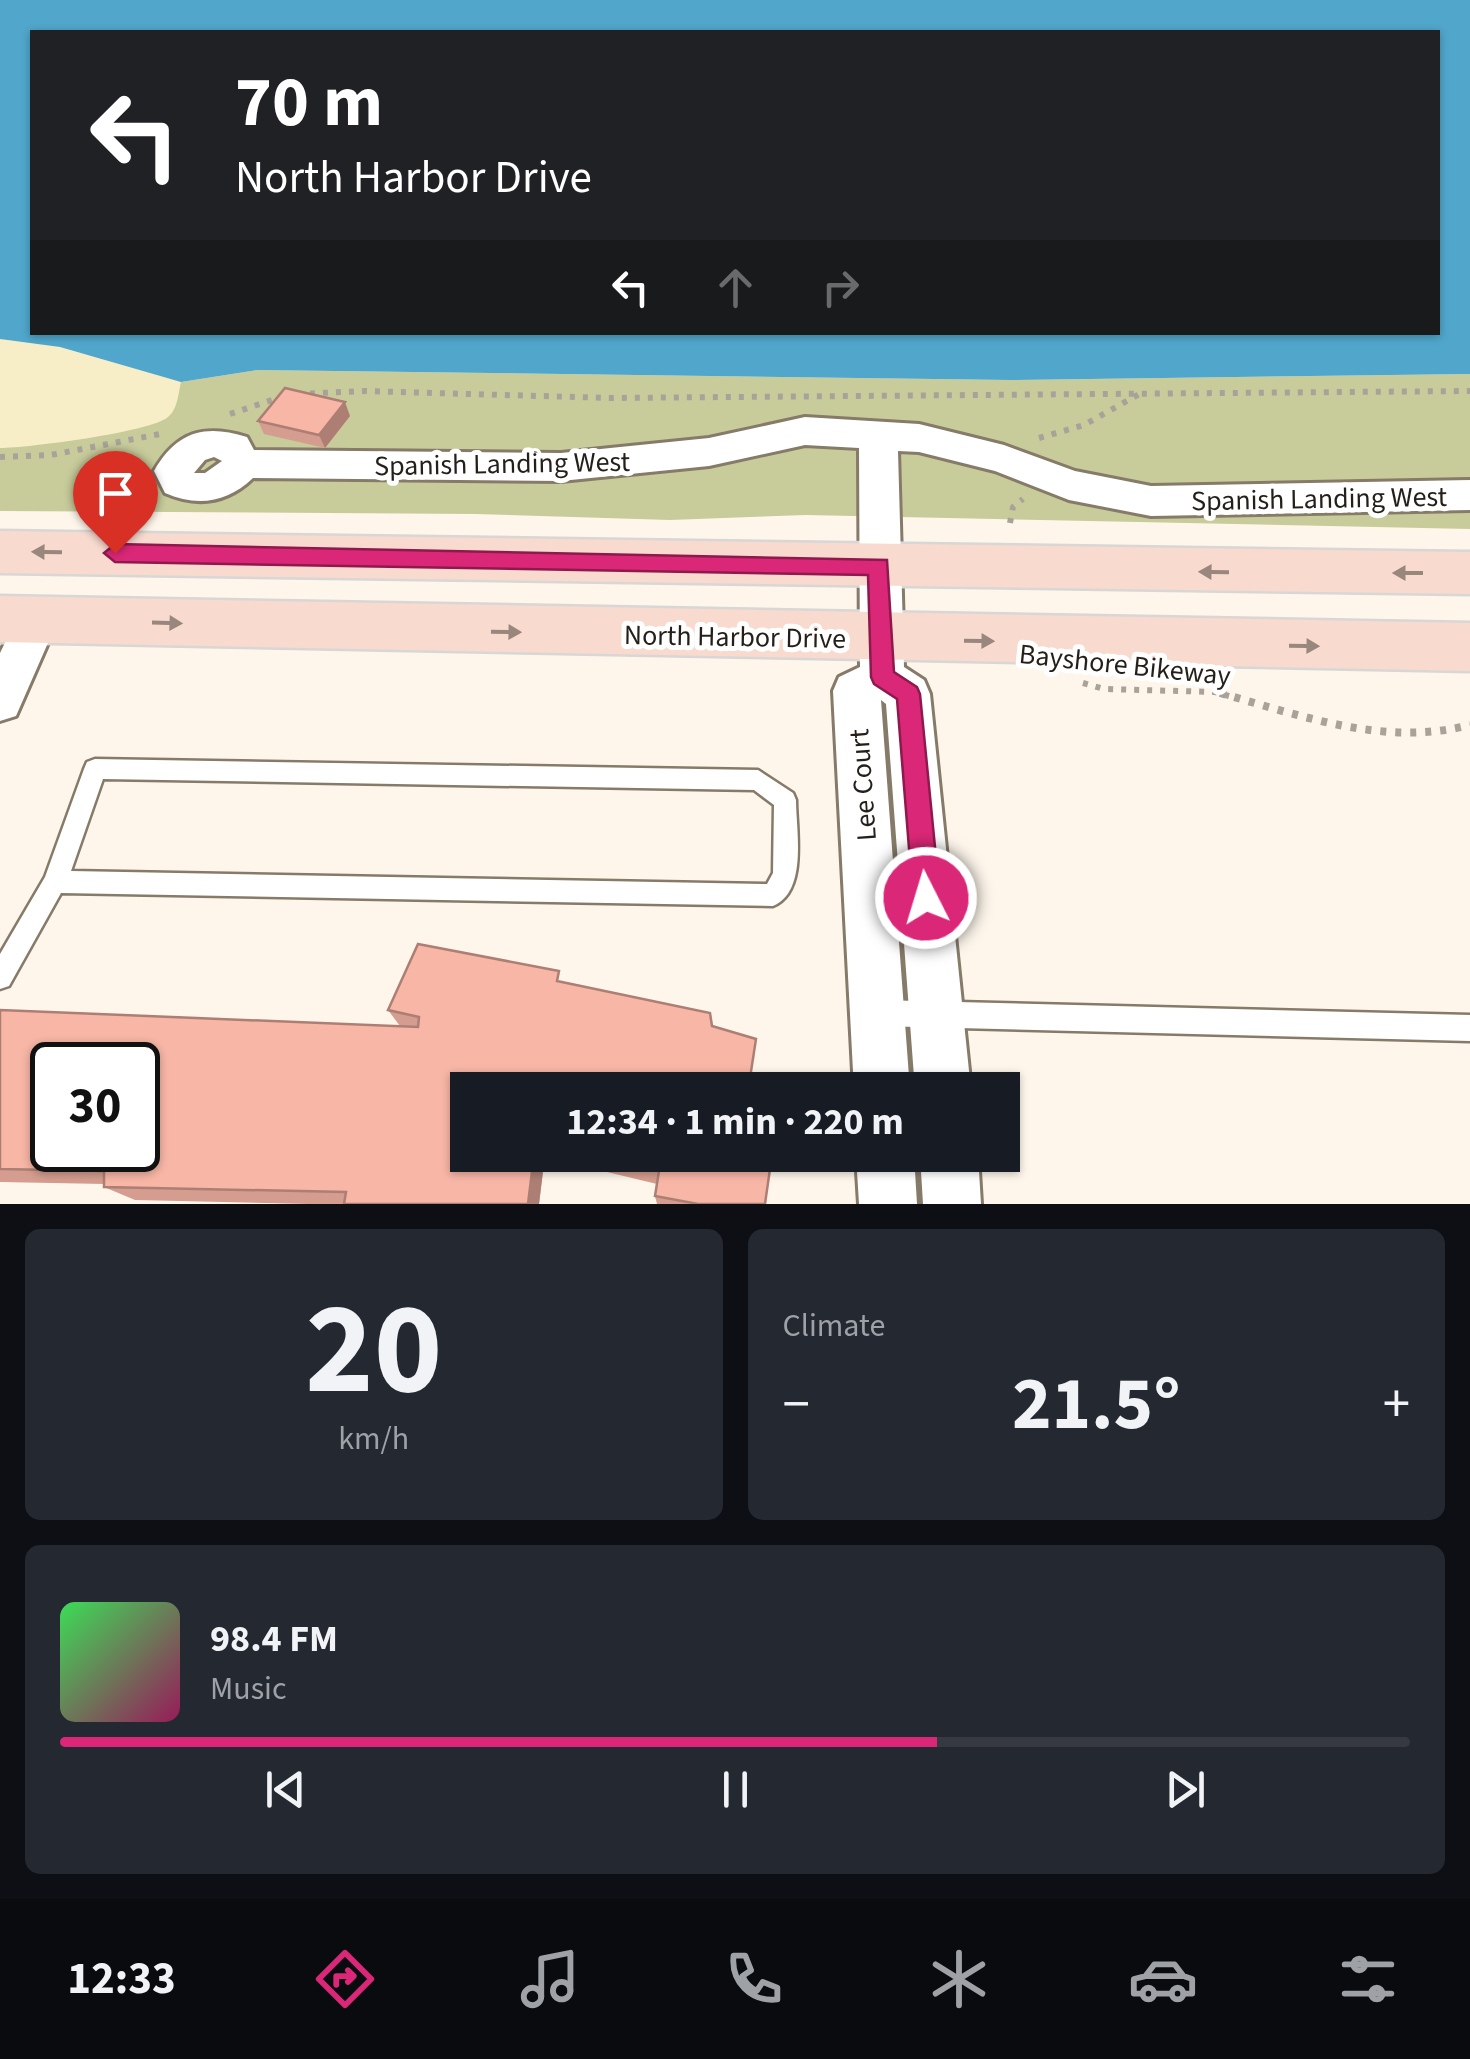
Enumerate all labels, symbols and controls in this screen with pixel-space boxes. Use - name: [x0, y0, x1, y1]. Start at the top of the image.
- text: 70 m: [235, 53, 383, 153]
- icon: left: [70, 70, 200, 200]
- text: North Harbor Drive: [235, 146, 592, 210]
- icon: left: [603, 260, 658, 315]
- icon: ahead: [708, 260, 763, 315]
- icon: right: [813, 260, 868, 315]
- street label: Spanish Landing West: [374, 442, 631, 486]
- pin: [73, 451, 158, 554]
- icon: arrive: [88, 466, 143, 521]
- street label: Spanish Landing West: [1191, 477, 1448, 521]
- one-way arrow: [30, 544, 62, 560]
- one-way arrow: [1197, 563, 1229, 579]
- one-way arrow: [1392, 565, 1424, 581]
- street label: North Harbor Drive: [624, 615, 846, 659]
- one-way arrow: [152, 616, 184, 632]
- one-way arrow: [491, 624, 523, 640]
- one-way arrow: [964, 633, 996, 649]
- street label: Bayshore Bikeway: [1017, 634, 1233, 696]
- one-way arrow: [1289, 639, 1321, 655]
- street label: Lee Court: [839, 727, 887, 842]
- position arrow: [874, 846, 978, 950]
- speed limit sign: 30: [30, 1042, 160, 1172]
- text: 12:34 · 1 min · 220 m: [566, 1095, 904, 1149]
- text: 20: [305, 1258, 442, 1443]
- text: Climate: [783, 1303, 885, 1349]
- text: 21.5°: [1012, 1351, 1181, 1458]
- text: −: [783, 1366, 810, 1444]
- text: +: [1383, 1366, 1410, 1444]
- text: km/h: [338, 1416, 409, 1462]
- text: 98.4 FM: [210, 1612, 338, 1666]
- text: Music: [210, 1666, 287, 1712]
- icon: previous: [258, 1762, 313, 1817]
- icon: pause: [708, 1762, 763, 1817]
- icon: next: [1158, 1762, 1213, 1817]
- icon: directions: [310, 1944, 380, 2014]
- icon: music: [515, 1944, 585, 2014]
- icon: phone: [719, 1944, 789, 2014]
- icon: climate: [924, 1944, 994, 2014]
- icon: car: [1128, 1944, 1198, 2014]
- icon: filters: [1333, 1944, 1403, 2014]
- text: 12:33: [67, 1947, 176, 2011]

